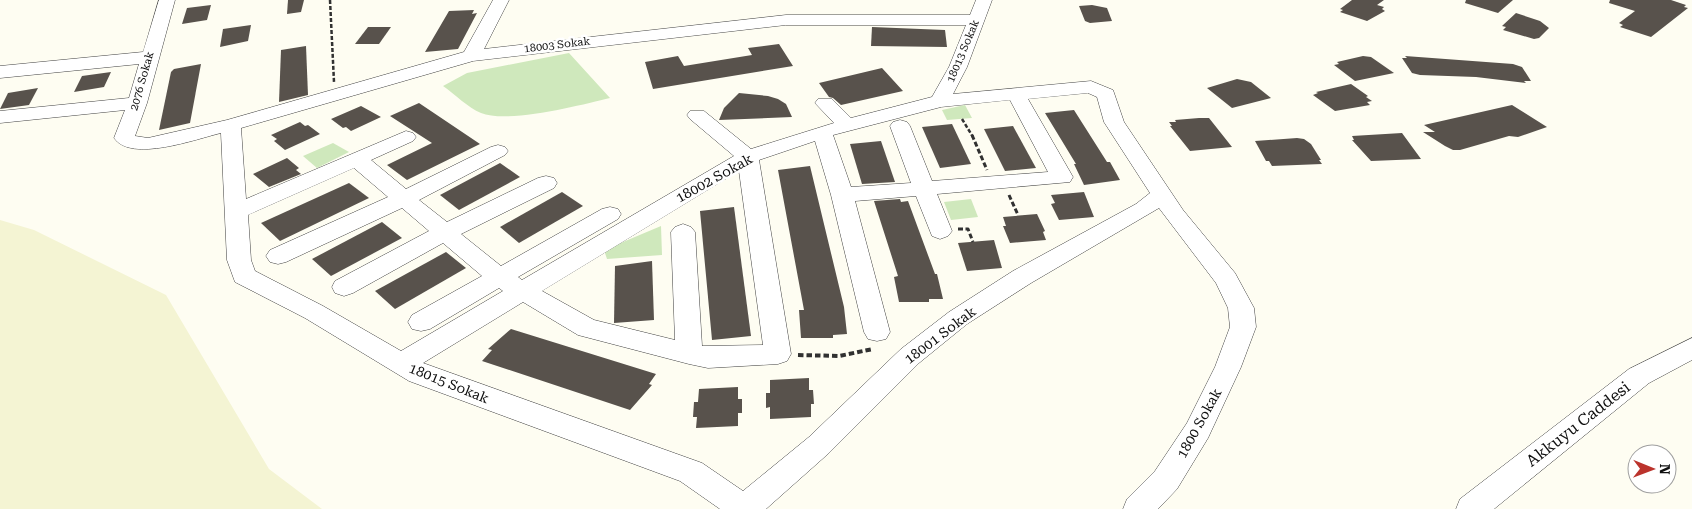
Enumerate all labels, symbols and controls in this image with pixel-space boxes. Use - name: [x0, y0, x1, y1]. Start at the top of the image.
- street label: 18013 Sokak: [944, 18, 982, 84]
- street label: 18003 Sokak: [523, 34, 591, 56]
- street label: 2076 Sokak: [127, 50, 157, 112]
- street label: 18002 Sokak: [673, 150, 755, 206]
- street label: 18001 Sokak: [901, 303, 979, 367]
- street label: 18015 Sokak: [407, 360, 492, 406]
- street label: Akkuyu Caddesi: [1522, 377, 1634, 471]
- street label: 1800 Sokak: [1173, 385, 1225, 461]
- north arrow: [1627, 444, 1677, 494]
- text: N: [1657, 464, 1673, 475]

